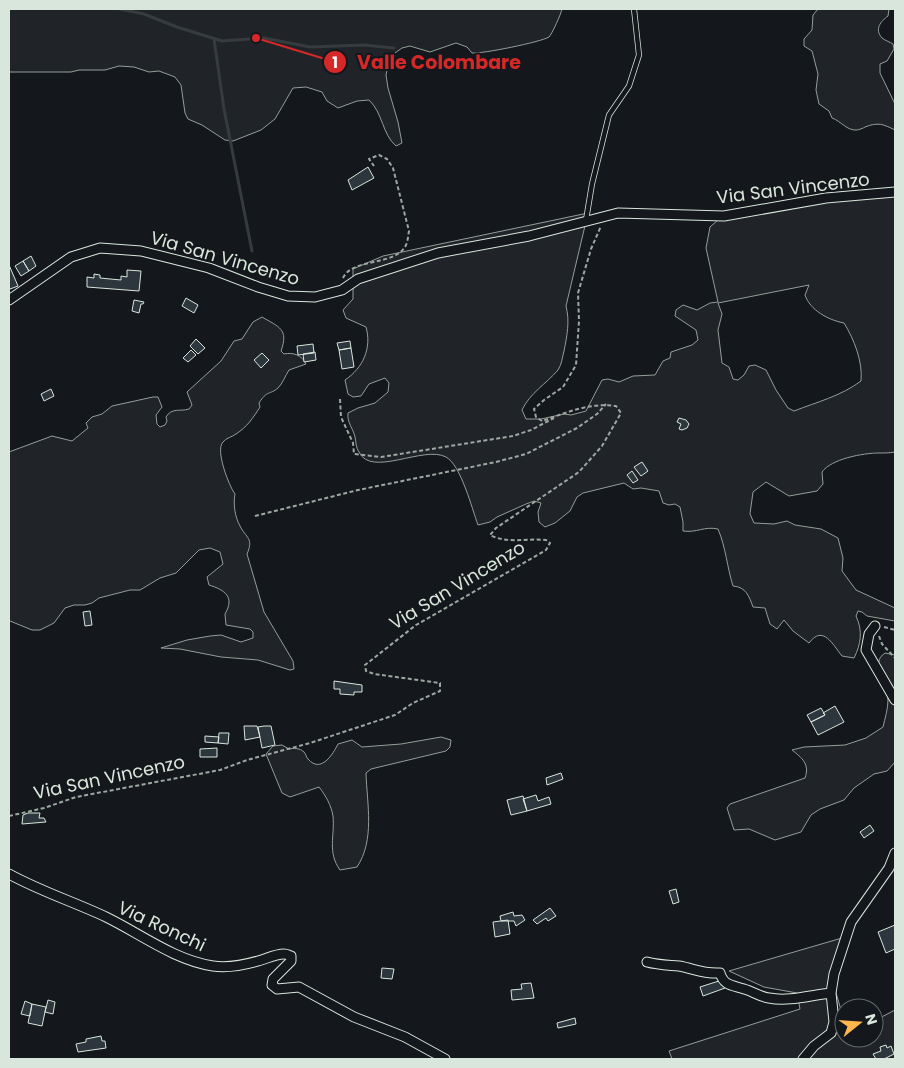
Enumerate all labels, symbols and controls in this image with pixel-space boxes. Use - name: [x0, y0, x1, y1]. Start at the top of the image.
- callout: Valle Colombare: [322, 45, 531, 79]
- text: Valle Colombare: [357, 49, 521, 76]
- text: 1: [332, 52, 338, 73]
- street label: Via San Vincenzo: [715, 166, 871, 210]
- street label: Via San Vincenzo: [148, 225, 302, 291]
- street label: Via San Vincenzo: [385, 535, 529, 635]
- street label: Via San Vincenzo: [31, 749, 187, 805]
- street label: Via Ronchi: [114, 895, 210, 957]
- north arrow: [834, 998, 884, 1048]
- text: N: [860, 1011, 883, 1027]

